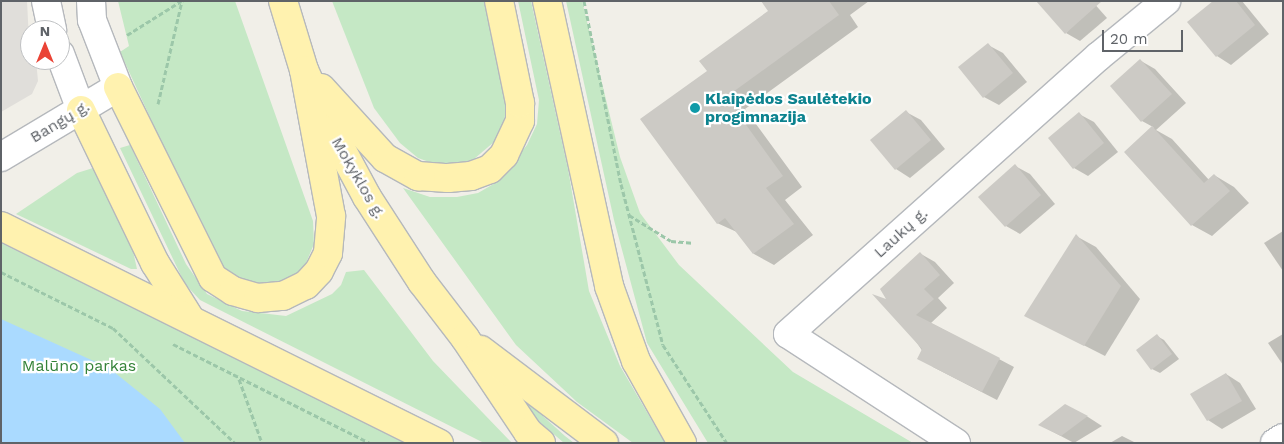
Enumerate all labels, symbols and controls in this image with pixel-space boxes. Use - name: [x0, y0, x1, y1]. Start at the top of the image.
- north arrow: [20, 20, 70, 70]
- scale bar: [1104, 20, 1185, 52]
- text: N: [40, 23, 50, 39]
- text: 20 m: [1110, 30, 1148, 48]
- place label: Klaipėdos Saulėtekio progimnazija: [705, 89, 872, 127]
- street label: Bangų g.: [27, 97, 93, 147]
- marker: Klaipėdos Saulėtekio progimnazija: [689, 102, 701, 114]
- street label: Mokyklos g.: [327, 134, 389, 222]
- street label: Laukų g.: [870, 204, 932, 262]
- park label: Malūno parkas: [22, 356, 136, 376]

